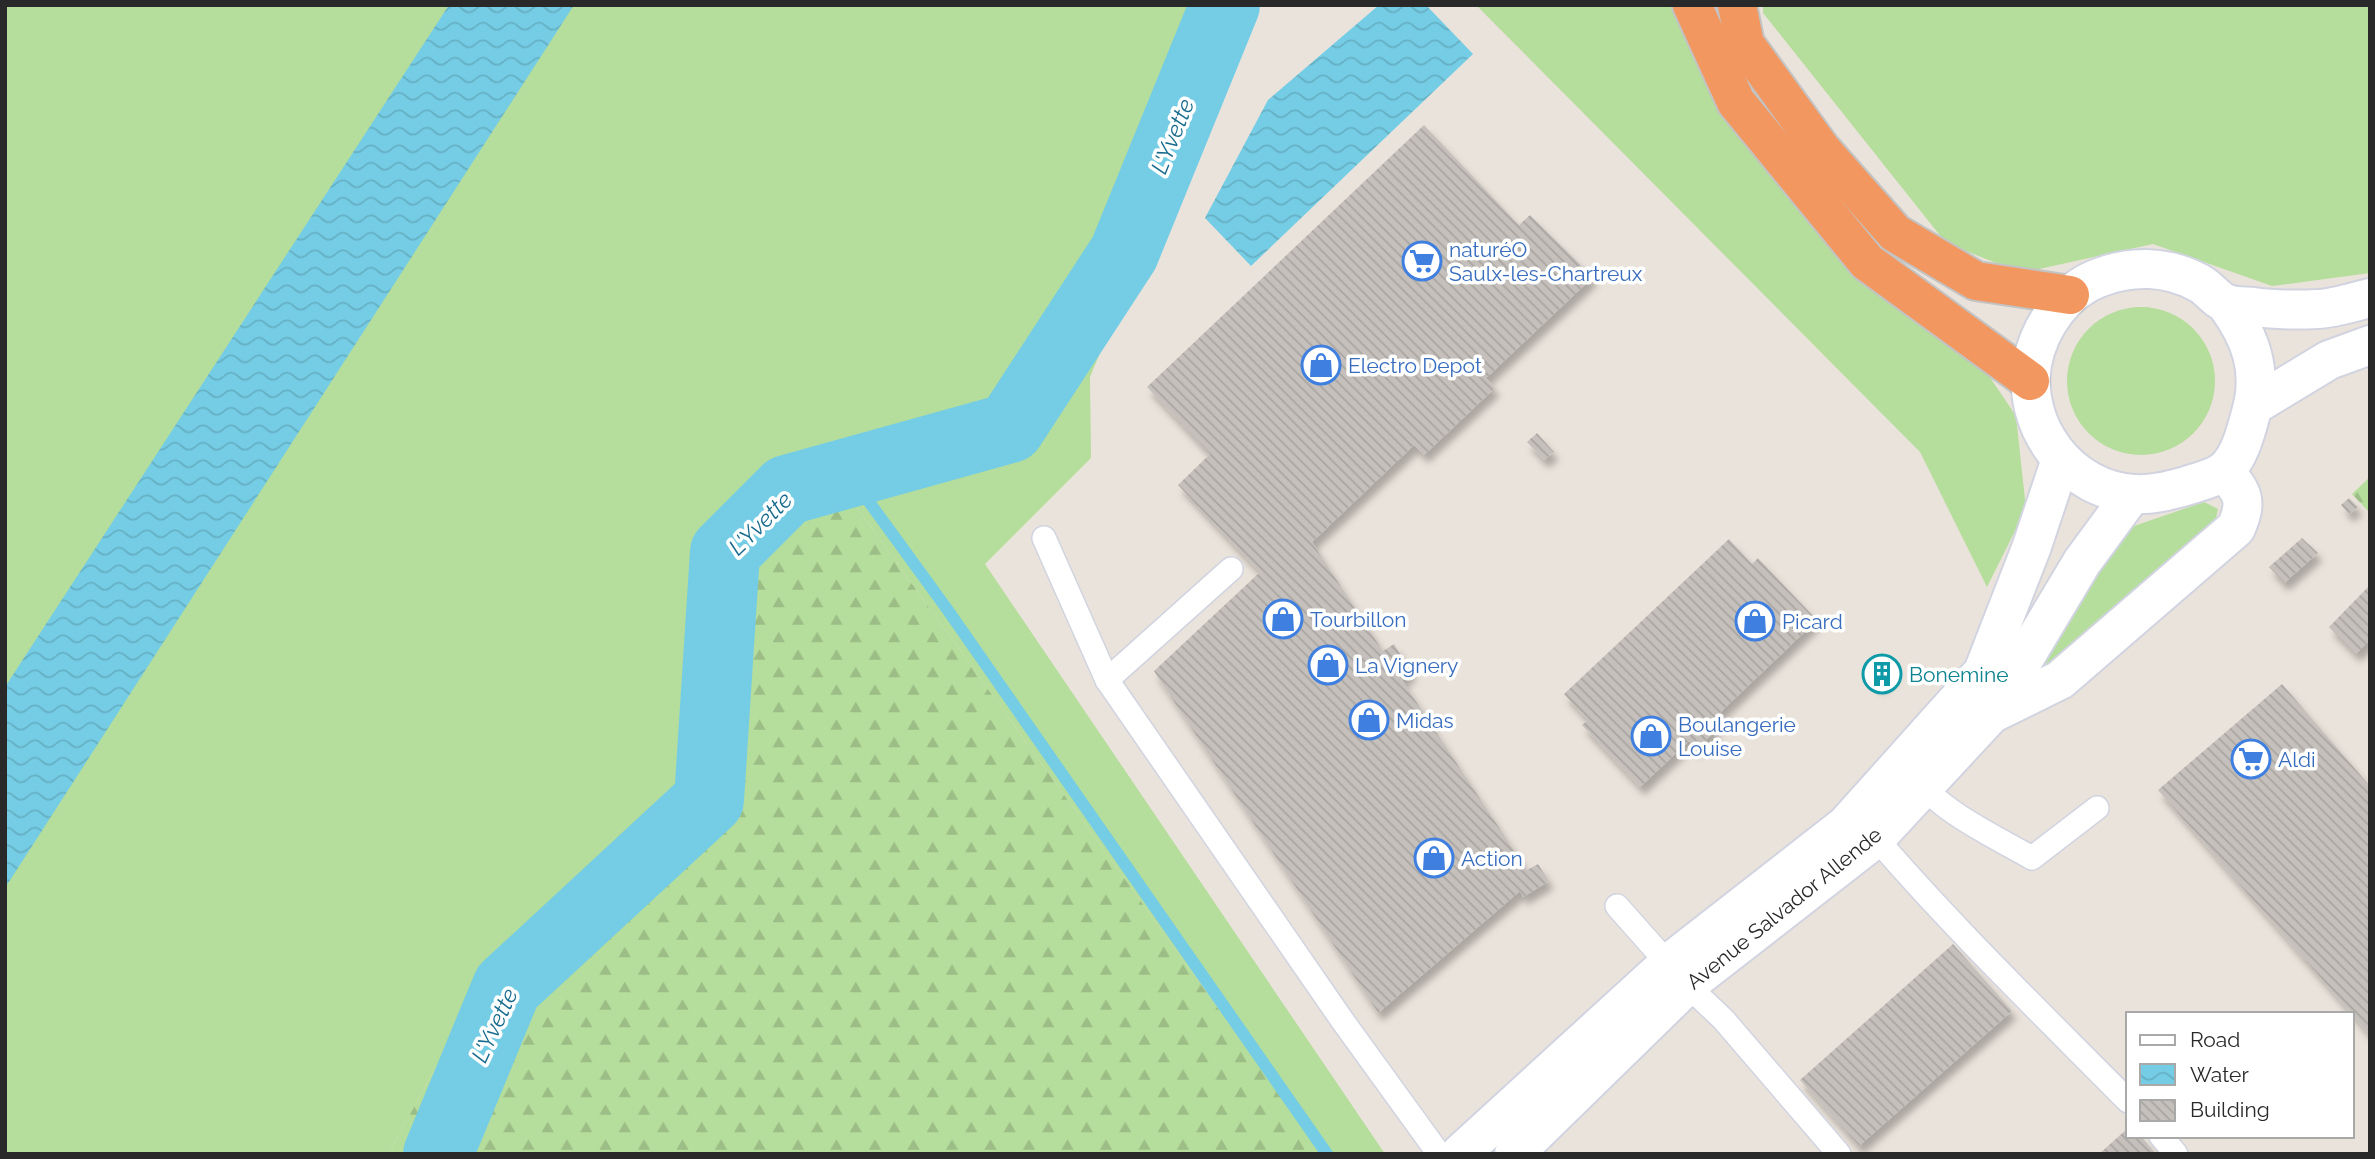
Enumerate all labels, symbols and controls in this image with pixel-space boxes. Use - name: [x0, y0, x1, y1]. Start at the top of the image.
- water label: L'Yvette: [1145, 95, 1199, 177]
- place label: naturéO Saulx-les-Chartreux: [1449, 237, 1643, 286]
- supermarket icon: naturéO Saulx-les-Chartreux: [1401, 240, 1443, 282]
- shop icon: Electro Depot: [1300, 344, 1342, 386]
- place label: Electro Depot: [1348, 353, 1482, 378]
- water label: L'Yvette: [723, 486, 797, 560]
- shop icon: Tourbillon: [1262, 598, 1304, 640]
- shop icon: Picard: [1734, 600, 1776, 642]
- place label: Tourbillon: [1310, 607, 1407, 632]
- place label: Picard: [1782, 609, 1843, 634]
- shop icon: La Vignery: [1307, 644, 1349, 686]
- place label: La Vignery: [1355, 653, 1458, 678]
- building icon: Bonemine: [1861, 653, 1903, 695]
- place label: Bonemine: [1909, 662, 2009, 687]
- shop icon: Midas: [1348, 699, 1390, 741]
- place label: Midas: [1396, 708, 1454, 733]
- place label: Boulangerie Louise: [1678, 712, 1796, 761]
- shop icon: Boulangerie Louise: [1630, 715, 1672, 757]
- supermarket icon: Aldi: [2230, 738, 2272, 780]
- place label: Aldi: [2278, 747, 2316, 772]
- street label: Avenue Salvador Allende: [1681, 822, 1887, 994]
- shop icon: Action: [1413, 837, 1455, 879]
- place label: Action: [1461, 846, 1523, 871]
- water label: L'Yvette: [465, 984, 523, 1066]
- legend: [2126, 1012, 2354, 1138]
- text: Road: [2190, 1027, 2240, 1052]
- text: Water: [2190, 1062, 2249, 1087]
- text: Building: [2190, 1097, 2270, 1122]

